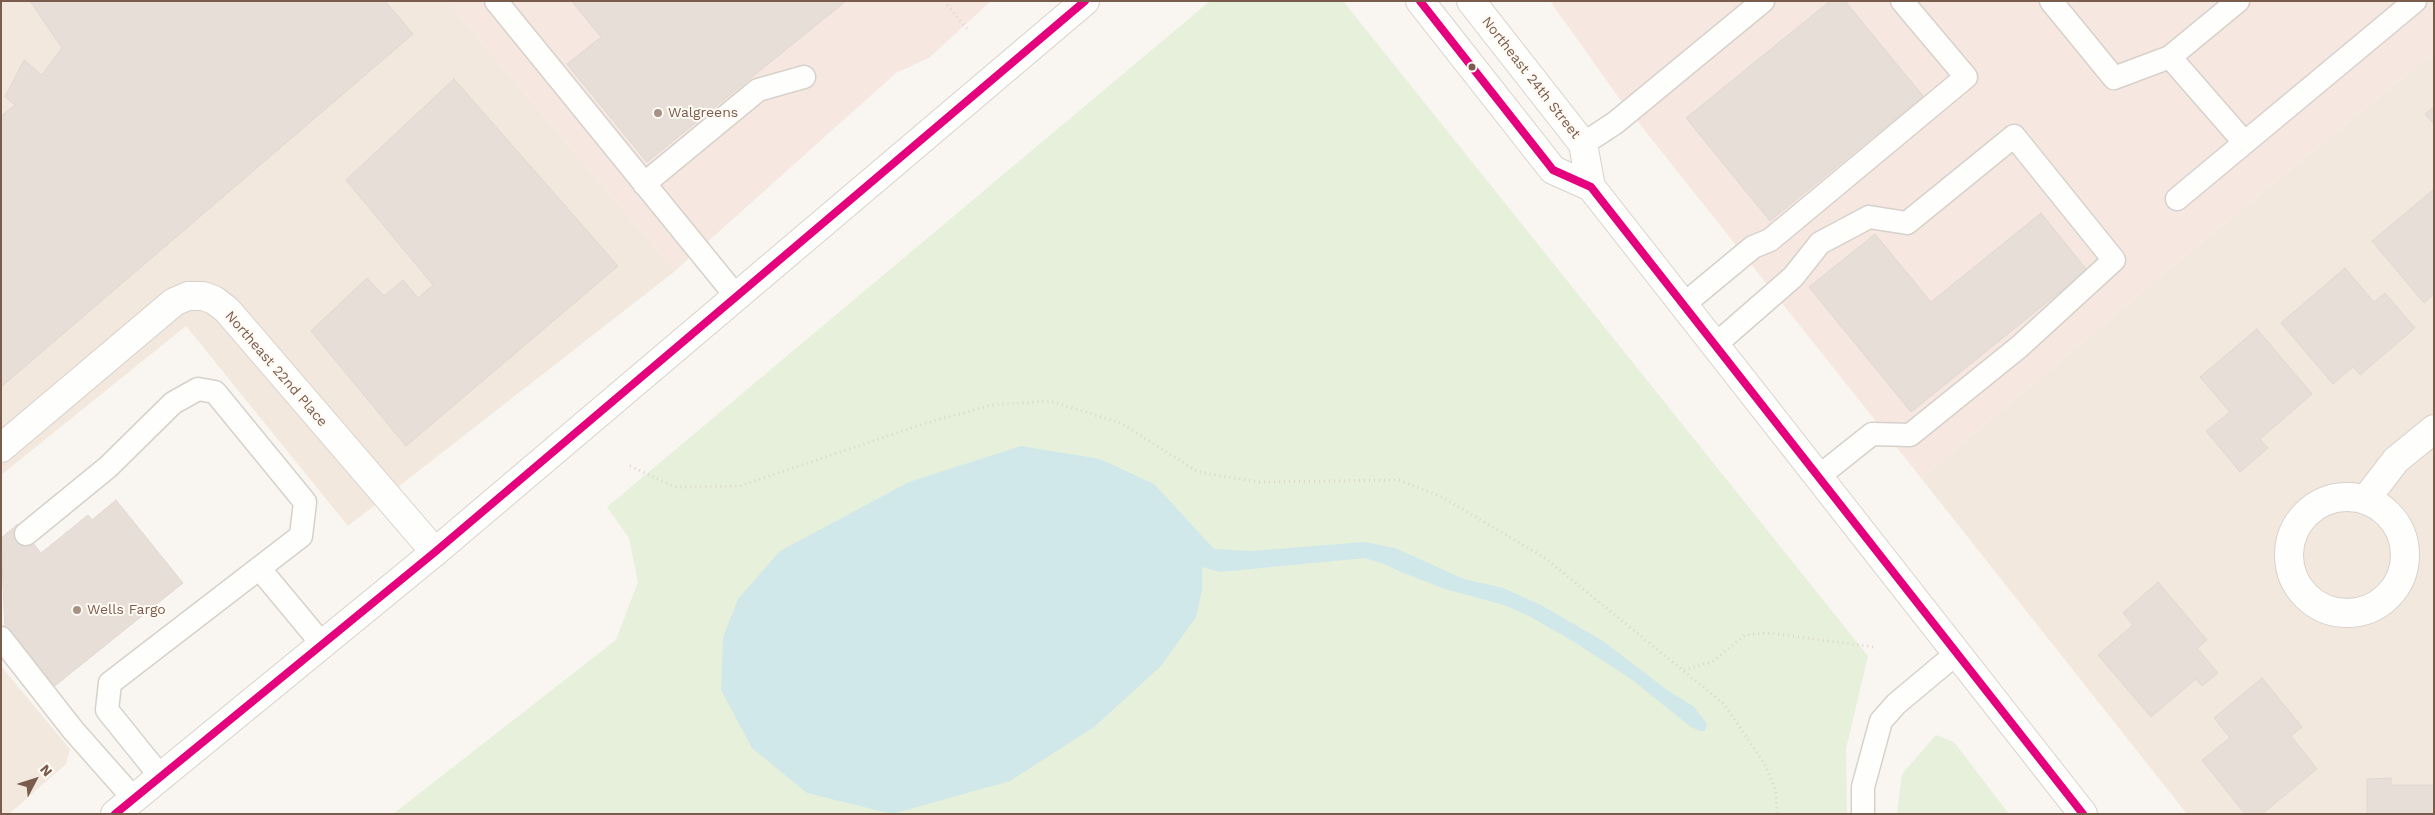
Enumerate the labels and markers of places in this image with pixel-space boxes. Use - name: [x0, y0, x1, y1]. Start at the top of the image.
- unlabelled marker: [1467, 62, 1477, 72]
- place label: Walgreens: [668, 105, 738, 121]
- marker: Walgreens: [652, 107, 664, 119]
- place label: Wells Fargo: [87, 602, 166, 618]
- marker: Wells Fargo: [71, 604, 83, 616]

